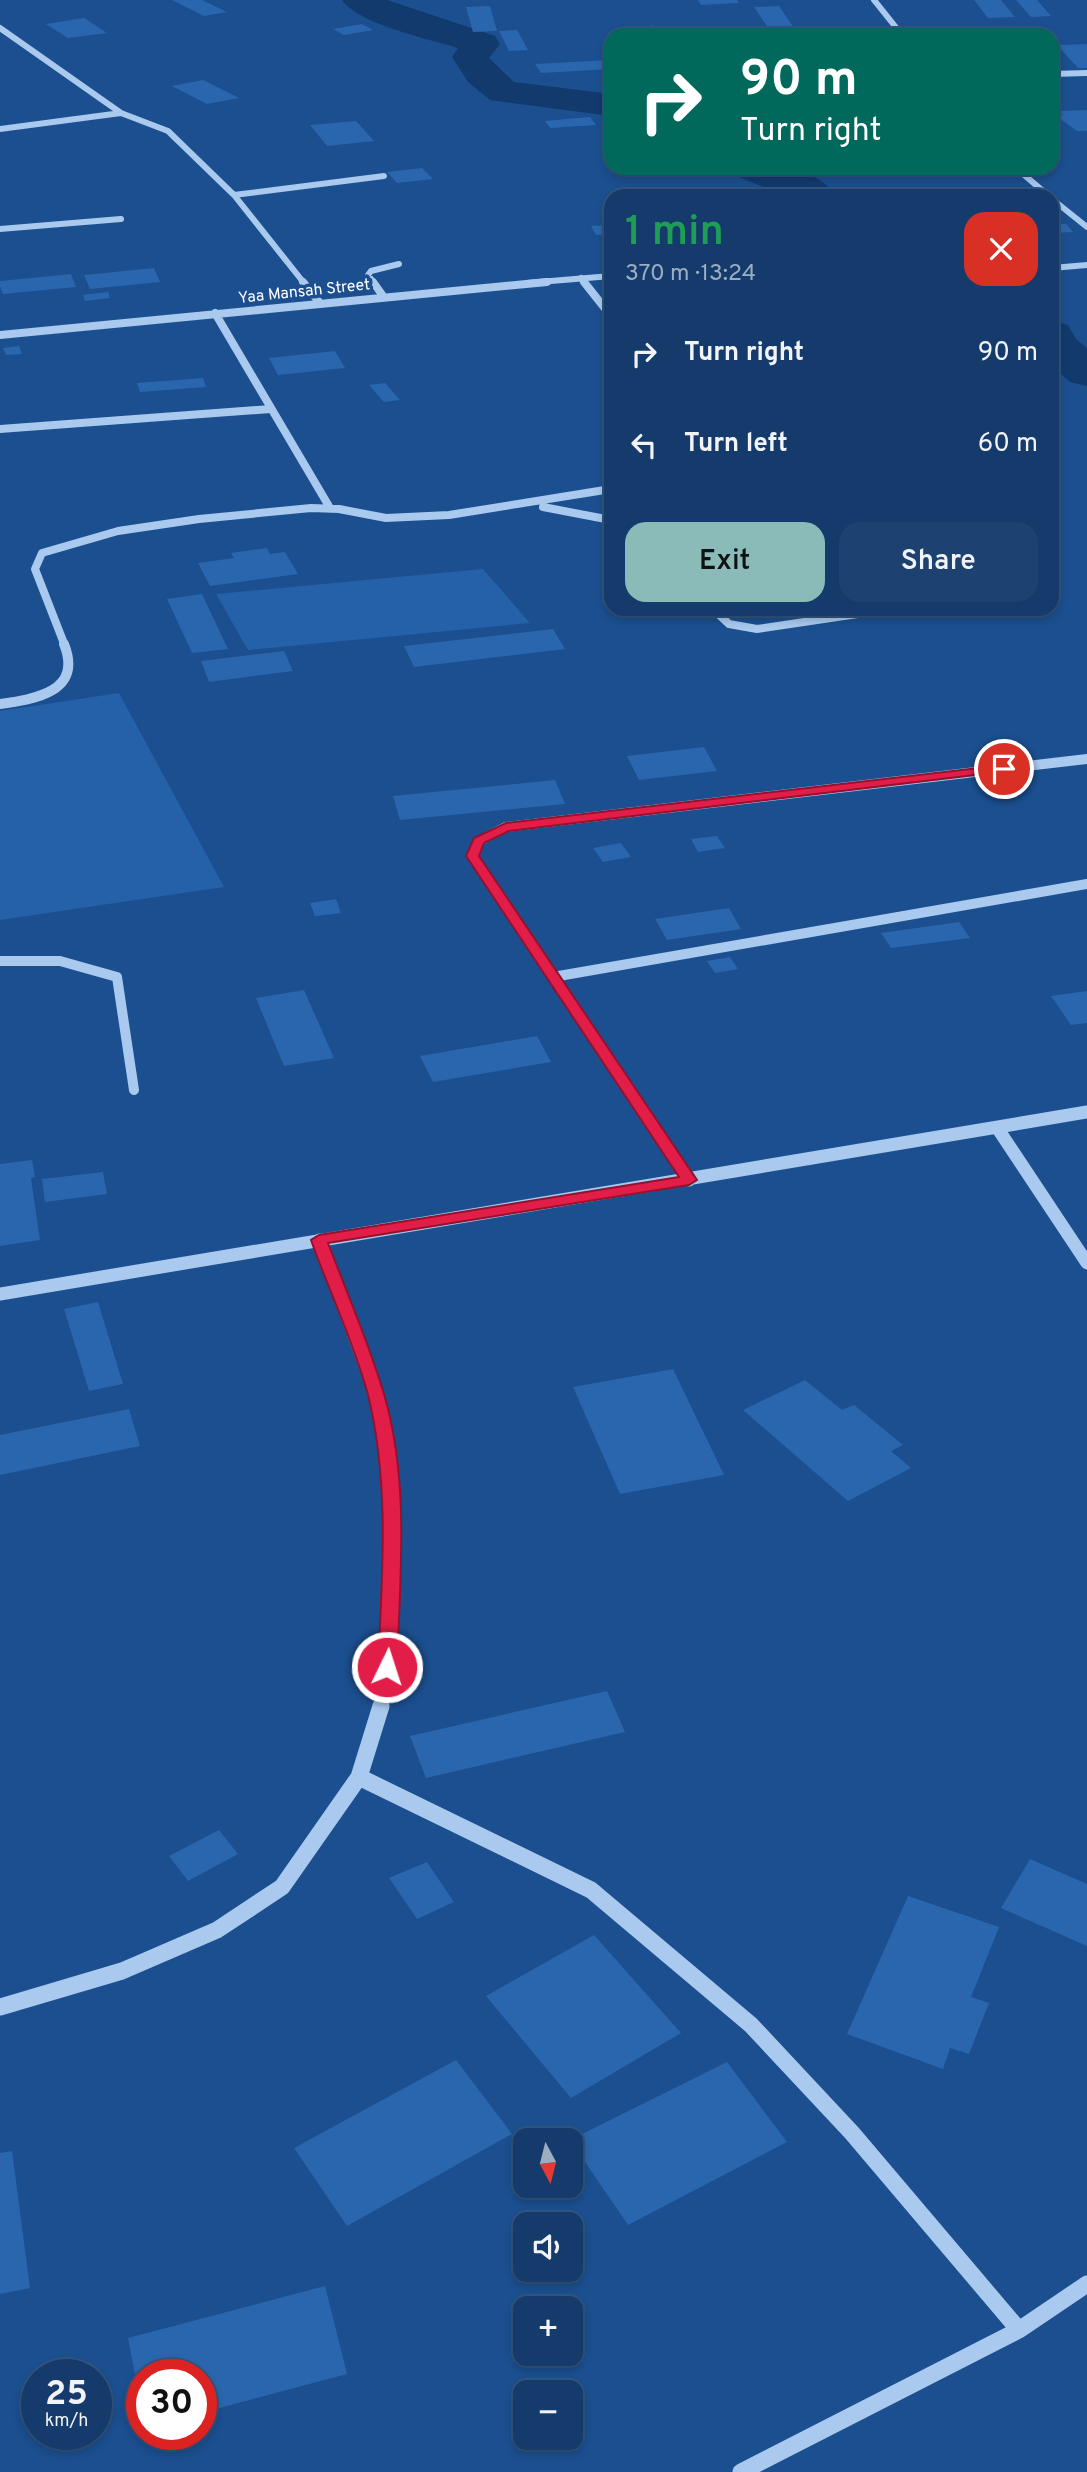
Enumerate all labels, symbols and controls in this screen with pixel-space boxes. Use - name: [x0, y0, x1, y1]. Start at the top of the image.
- text: 90 m: [740, 51, 858, 113]
- icon: right: [625, 56, 716, 147]
- text: Turn right: [740, 112, 882, 152]
- text: 1 min: [625, 207, 724, 260]
- button: close: [964, 212, 1038, 286]
- text: 370 m · 13:24: [625, 260, 756, 289]
- street label: Yaa Mansah Street: [237, 275, 371, 309]
- icon: right: [625, 335, 663, 373]
- text: Turn right: [684, 337, 804, 370]
- text: 90 m: [978, 337, 1038, 370]
- icon: left: [625, 426, 663, 464]
- text: Turn left: [684, 428, 788, 461]
- text: 60 m: [978, 428, 1038, 461]
- button: Exit: [625, 522, 825, 602]
- button: Share: [839, 522, 1038, 602]
- pin: [974, 739, 1034, 799]
- icon: arrive: [985, 750, 1023, 788]
- position arrow: [350, 1630, 424, 1704]
- north arrow: [513, 2128, 583, 2198]
- map controls: [513, 2128, 583, 2450]
- button: sound: [513, 2212, 583, 2282]
- button: +: [513, 2296, 583, 2366]
- speed limit sign: 30: [126, 2359, 217, 2450]
- text: 25: [45, 2373, 88, 2417]
- button: −: [513, 2380, 583, 2450]
- text: km/h: [45, 2410, 88, 2433]

